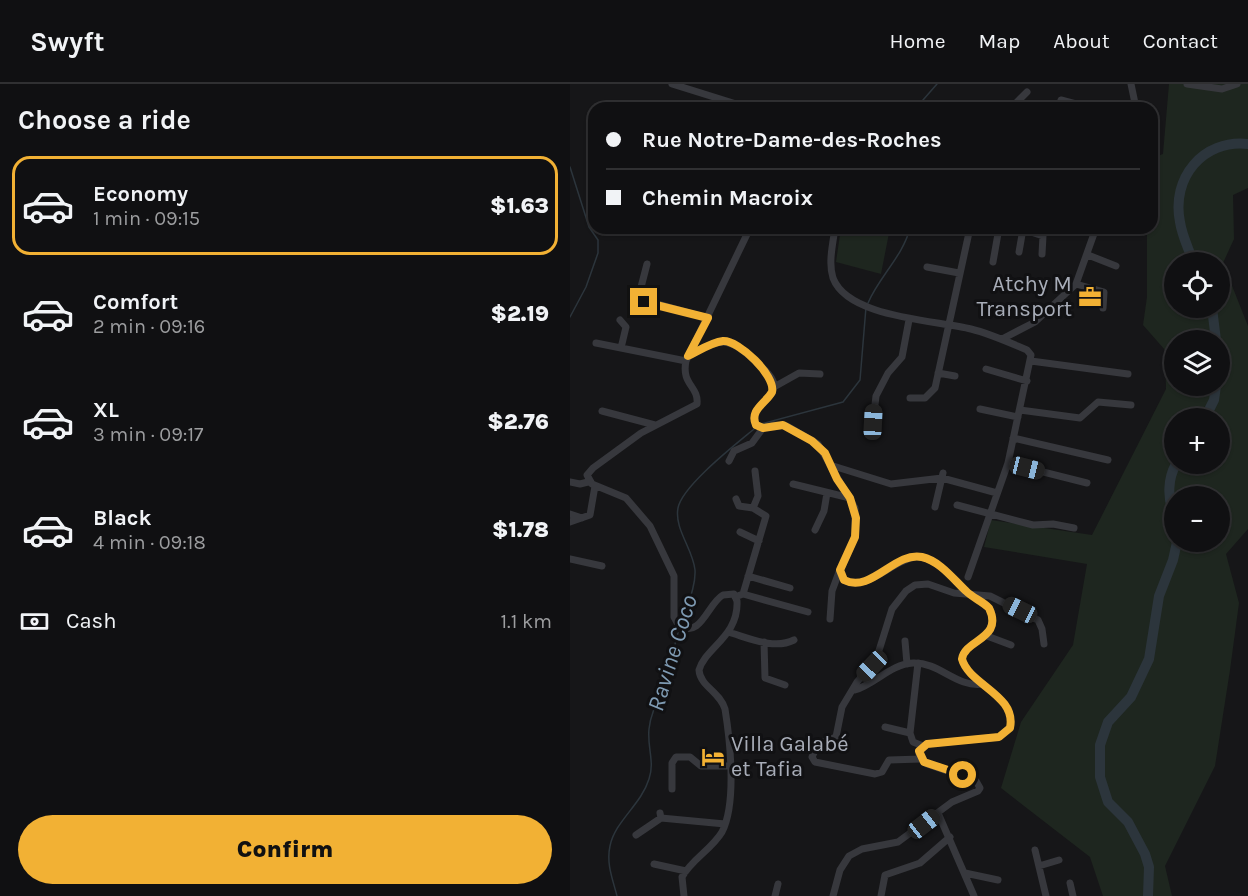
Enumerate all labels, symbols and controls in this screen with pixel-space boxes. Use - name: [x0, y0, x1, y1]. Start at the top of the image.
- text: Swyft: [30, 25, 105, 58]
- text: Home: [890, 29, 946, 53]
- text: Map: [979, 29, 1020, 53]
- text: About: [1053, 29, 1110, 53]
- text: Contact: [1143, 29, 1218, 53]
- text: Choose a ride: [18, 104, 191, 136]
- text: Rue Notre-Dame-des-Roches: [642, 127, 942, 153]
- icon: car: [21, 179, 75, 233]
- text: Economy: [93, 181, 188, 207]
- text: Chemin Macroix: [642, 185, 813, 211]
- text: $1.63: [490, 193, 549, 219]
- text: 1 min · 09:15: [93, 207, 200, 230]
- map controls: [1164, 252, 1230, 552]
- button: locate: [1164, 252, 1230, 318]
- place label: Atchy M Transport: [977, 271, 1072, 322]
- office icon: Atchy M Transport: [1077, 284, 1103, 310]
- icon: car: [21, 287, 75, 341]
- route end: [630, 288, 657, 315]
- text: Comfort: [93, 289, 178, 315]
- text: $2.19: [490, 301, 549, 327]
- text: 2 min · 09:16: [93, 315, 205, 338]
- button: layers: [1164, 330, 1230, 396]
- icon: car: [21, 395, 75, 449]
- text: XL: [93, 397, 119, 423]
- car: [863, 404, 883, 440]
- button: +: [1164, 408, 1230, 474]
- text: $2.76: [487, 409, 549, 435]
- text: 3 min · 09:17: [93, 423, 203, 446]
- car: [1007, 455, 1047, 481]
- button: −: [1164, 486, 1230, 552]
- icon: car: [21, 503, 75, 557]
- text: Black: [93, 505, 152, 531]
- text: $1.78: [492, 517, 549, 543]
- text: 4 min · 09:18: [93, 531, 206, 554]
- water label: Ravine Coco: [641, 591, 703, 714]
- car: [1000, 594, 1040, 626]
- icon: cash: [18, 605, 51, 638]
- text: Cash: [66, 608, 116, 634]
- text: 1.1 km: [500, 610, 552, 633]
- car: [853, 647, 891, 685]
- place label: Villa Galabé et Tafia: [731, 731, 848, 782]
- hotel icon: Villa Galabé et Tafia: [700, 744, 726, 770]
- route start: [949, 761, 976, 788]
- car: [904, 806, 944, 842]
- button: Confirm: [18, 815, 552, 884]

